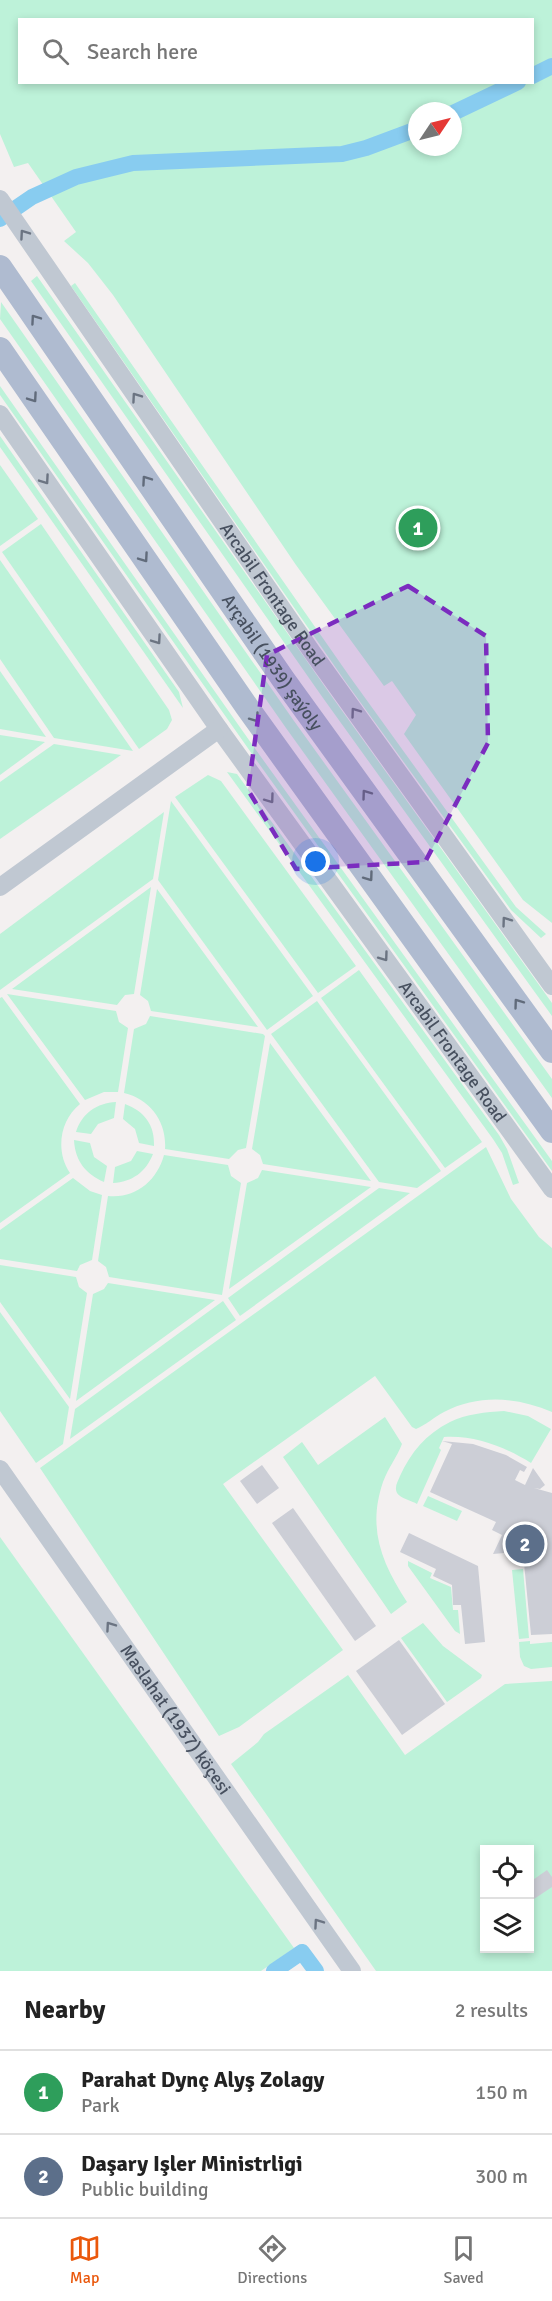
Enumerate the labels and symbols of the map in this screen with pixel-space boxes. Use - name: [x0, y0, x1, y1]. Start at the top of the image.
- north arrow: [408, 102, 462, 156]
- one-way arrow: [20, 229, 31, 240]
- one-way arrow: [31, 315, 43, 325]
- one-way arrow: [26, 391, 37, 402]
- one-way arrow: [132, 392, 143, 403]
- one-way arrow: [38, 473, 49, 484]
- one-way arrow: [142, 475, 153, 486]
- pin: 1: [398, 506, 438, 550]
- street label: Arcabil Frontage Road: [215, 518, 330, 670]
- one-way arrow: [137, 551, 148, 562]
- street label: Arçabil (1939) şaýoly: [217, 590, 328, 735]
- one-way arrow: [150, 633, 161, 644]
- one-way arrow: [351, 707, 362, 718]
- one-way arrow: [248, 712, 259, 723]
- one-way arrow: [363, 790, 374, 801]
- one-way arrow: [262, 792, 273, 803]
- your location: [301, 847, 330, 876]
- one-way arrow: [362, 870, 373, 881]
- one-way arrow: [502, 917, 513, 928]
- one-way arrow: [377, 950, 388, 961]
- street label: Arcabil Frontage Road: [394, 977, 511, 1127]
- one-way arrow: [514, 999, 525, 1010]
- pin: 2: [506, 1522, 544, 1566]
- one-way arrow: [106, 1621, 117, 1632]
- street label: Maslahat (1937) köçesi: [116, 1640, 236, 1799]
- one-way arrow: [314, 1919, 325, 1930]

